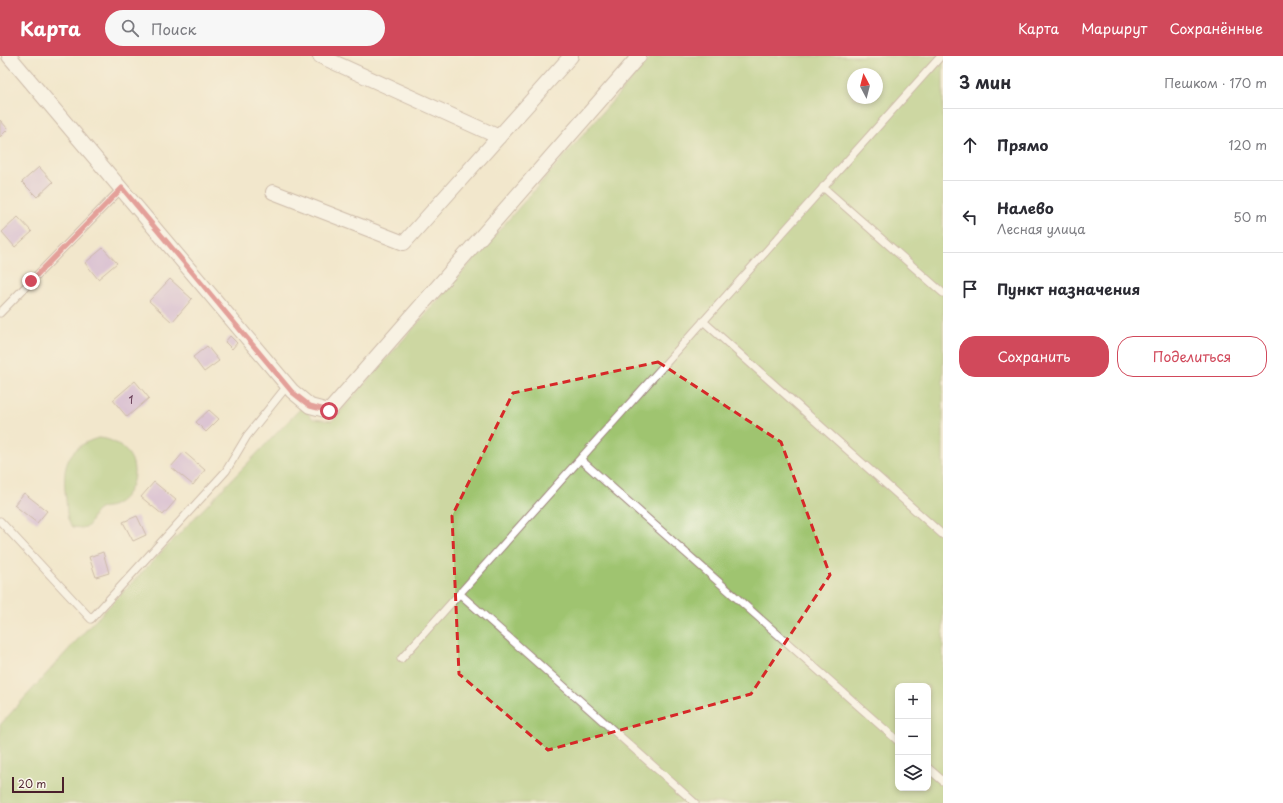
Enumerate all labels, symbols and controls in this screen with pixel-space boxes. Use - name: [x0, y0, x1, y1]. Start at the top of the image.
- search box: [105, 10, 385, 46]
- text: Карта: [20, 14, 81, 42]
- icon: search: [119, 17, 141, 39]
- text: Поиск: [151, 17, 196, 40]
- text: Карта: [1018, 18, 1059, 39]
- text: Маршрут: [1081, 18, 1147, 39]
- text: Сохранённые: [1169, 18, 1263, 39]
- north arrow: [847, 68, 883, 104]
- text: 3 мин: [959, 69, 1011, 95]
- text: Пешком · 170 m: [1164, 73, 1267, 92]
- text: Прямо: [997, 133, 1048, 156]
- icon: ahead: [959, 134, 981, 156]
- text: 120 m: [1228, 135, 1267, 154]
- text: Налево: [997, 196, 1054, 219]
- icon: left: [959, 206, 981, 228]
- text: 50 m: [1233, 207, 1267, 226]
- text: Лесная улица: [997, 219, 1085, 238]
- route end: [22, 272, 40, 290]
- text: Пункт назначения: [997, 277, 1140, 300]
- icon: arrive: [959, 278, 981, 300]
- button: Сохранить: [959, 336, 1109, 377]
- button: Поделиться: [1117, 336, 1267, 377]
- house number: 1: [129, 391, 134, 408]
- route start: [320, 402, 338, 420]
- map controls: [895, 683, 931, 791]
- button: +: [895, 683, 931, 719]
- button: −: [895, 719, 931, 755]
- button: layers: [895, 755, 931, 791]
- scale bar: [12, 775, 64, 794]
- text: 20 m: [18, 775, 46, 792]

